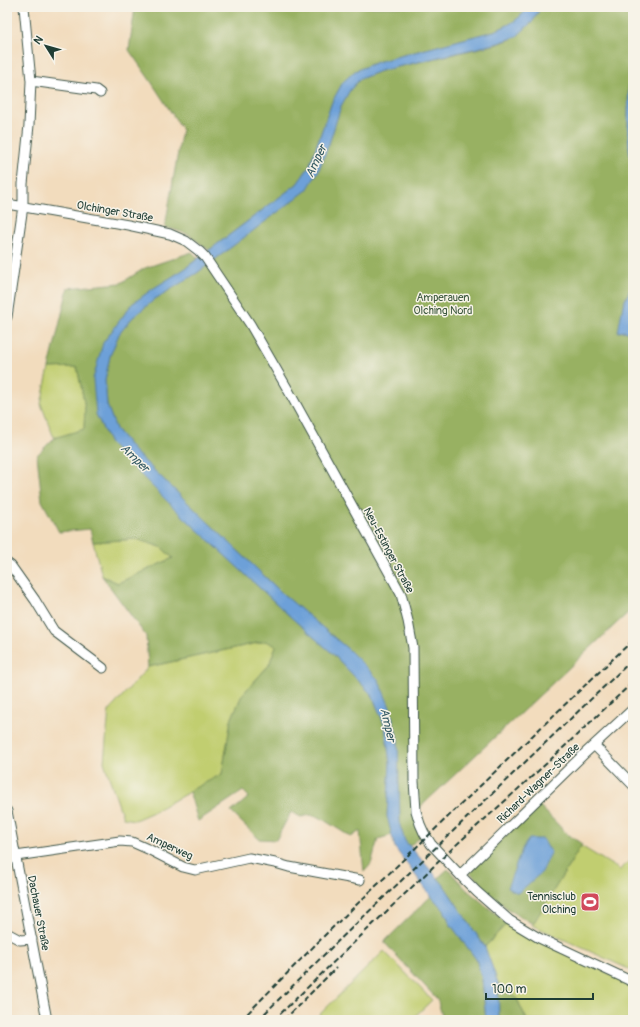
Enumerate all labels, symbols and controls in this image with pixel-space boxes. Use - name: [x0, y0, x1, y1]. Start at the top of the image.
- north arrow: [26, 26, 66, 66]
- text: N: [31, 33, 46, 47]
- water label: Amper: [302, 141, 331, 180]
- street label: Olchinger Straße: [76, 198, 155, 225]
- park label: Amperauen Olching Nord: [414, 291, 472, 317]
- water label: Amper: [117, 441, 153, 477]
- street label: Neu-Estinger Straße: [361, 505, 417, 596]
- water label: Amper: [376, 707, 399, 745]
- street label: Richard-Wagner-Straße: [494, 740, 583, 826]
- street label: Amperweg: [145, 830, 195, 863]
- street label: Dachauer Straße: [25, 874, 52, 952]
- place label: Tennisclub Olching: [527, 890, 576, 916]
- sports icon: Tennisclub Olching: [579, 891, 601, 913]
- scale bar: [486, 975, 593, 1001]
- text: 100 m: [492, 982, 527, 997]

